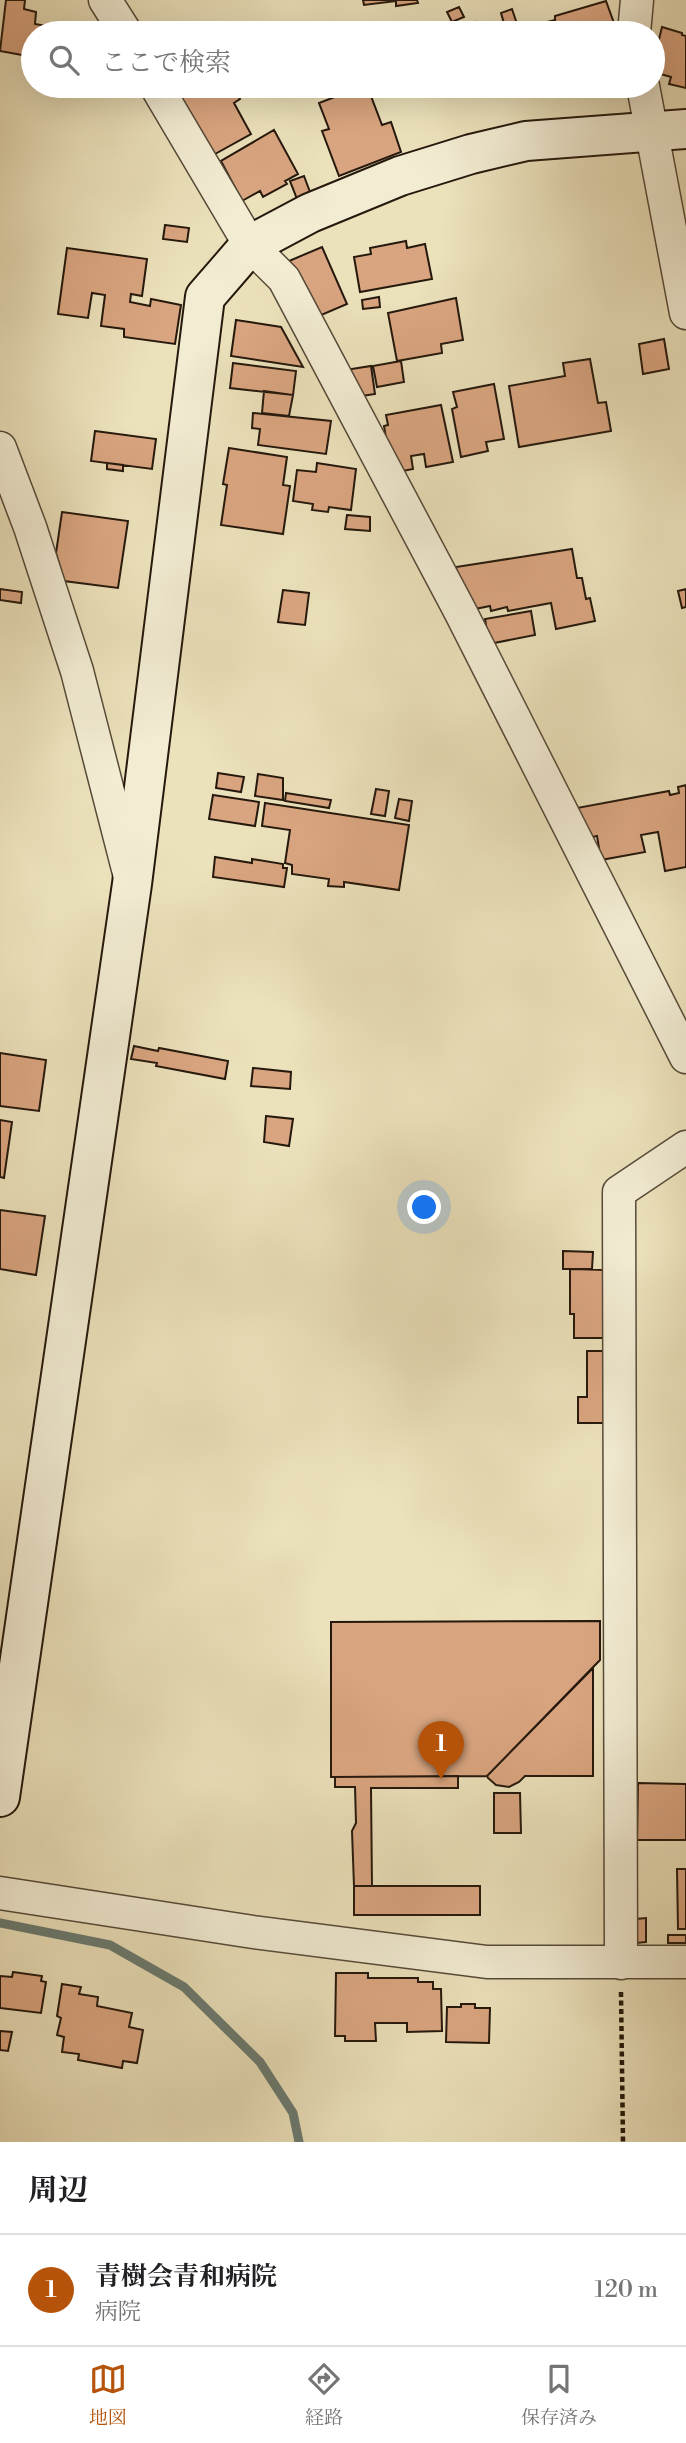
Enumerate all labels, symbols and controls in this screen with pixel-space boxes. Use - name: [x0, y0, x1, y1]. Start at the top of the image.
- search box: [21, 21, 665, 98]
- icon: search: [45, 41, 83, 79]
- text: ここで検索: [101, 47, 231, 79]
- your location: [407, 1190, 441, 1224]
- pin: 1: [418, 1721, 464, 1779]
- text: 周辺: [28, 2172, 88, 2210]
- text: 青樹会青和病院: [95, 2261, 277, 2293]
- text: 1: [45, 2276, 57, 2304]
- text: 120 m: [594, 2276, 658, 2304]
- text: 病院: [95, 2298, 141, 2326]
- tab: 地図: [89, 2360, 127, 2430]
- tab: 経路: [305, 2360, 343, 2430]
- tab: 保存済み: [521, 2360, 597, 2430]

